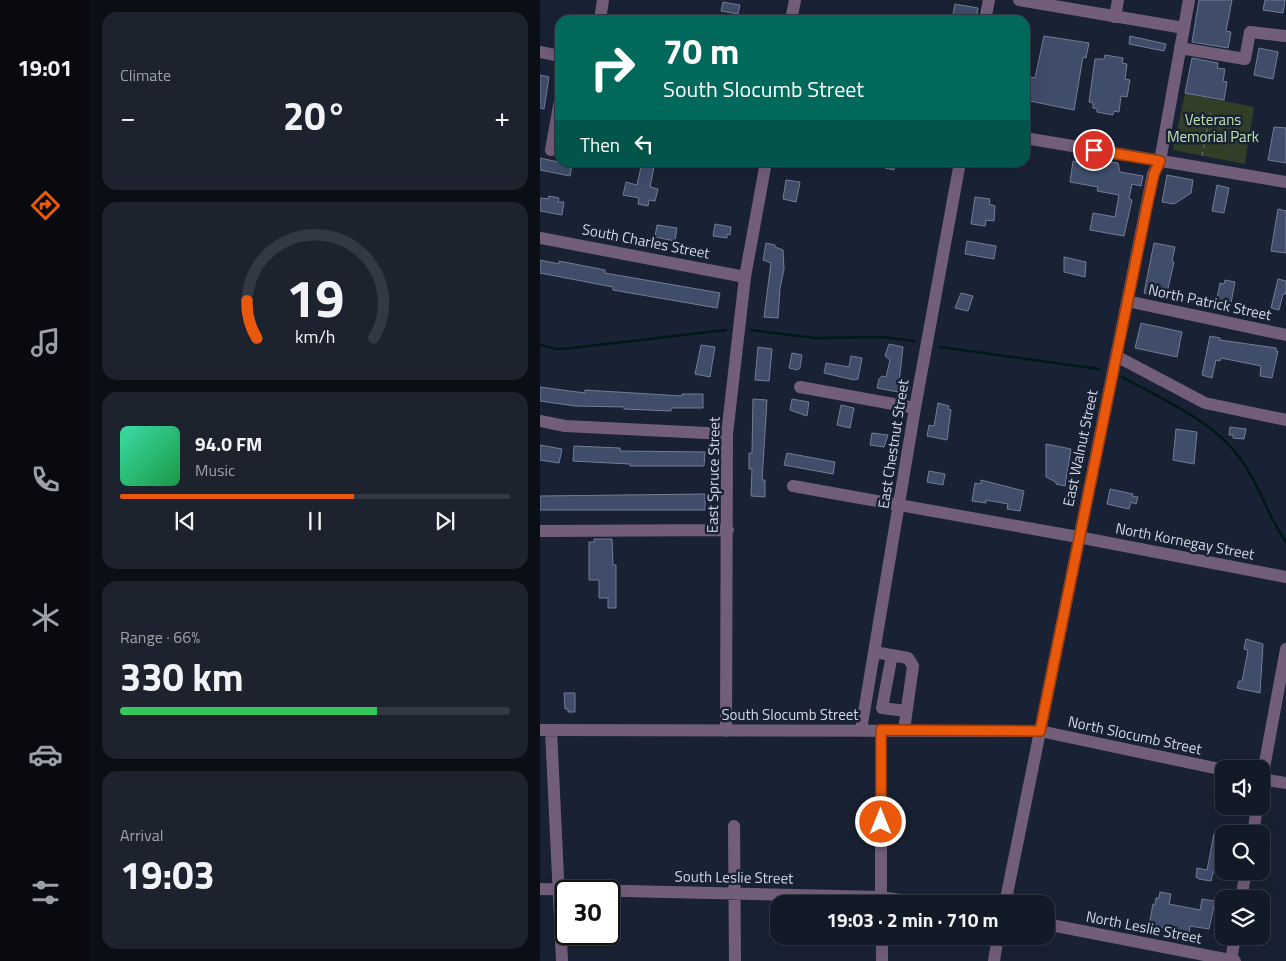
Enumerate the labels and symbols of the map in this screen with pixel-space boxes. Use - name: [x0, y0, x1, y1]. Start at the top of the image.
- park label: Veterans Memorial Park: [1167, 108, 1259, 148]
- pin: [1073, 129, 1115, 171]
- street label: South Charles Street: [580, 217, 712, 265]
- street label: North Patrick Street: [1146, 278, 1275, 326]
- street label: East Chestnut Street: [871, 377, 915, 510]
- street label: East Walnut Street: [1056, 387, 1104, 508]
- street label: East Spruce Street: [700, 416, 726, 533]
- street label: North Kornegay Street: [1113, 516, 1257, 566]
- street label: South Slocumb Street: [721, 703, 859, 726]
- street label: North Slocumb Street: [1066, 710, 1205, 761]
- position arrow: [854, 795, 906, 847]
- street label: South Leslie Street: [675, 864, 794, 890]
- speed limit sign: 30: [555, 880, 620, 945]
- street label: North Leslie Street: [1084, 904, 1205, 950]

